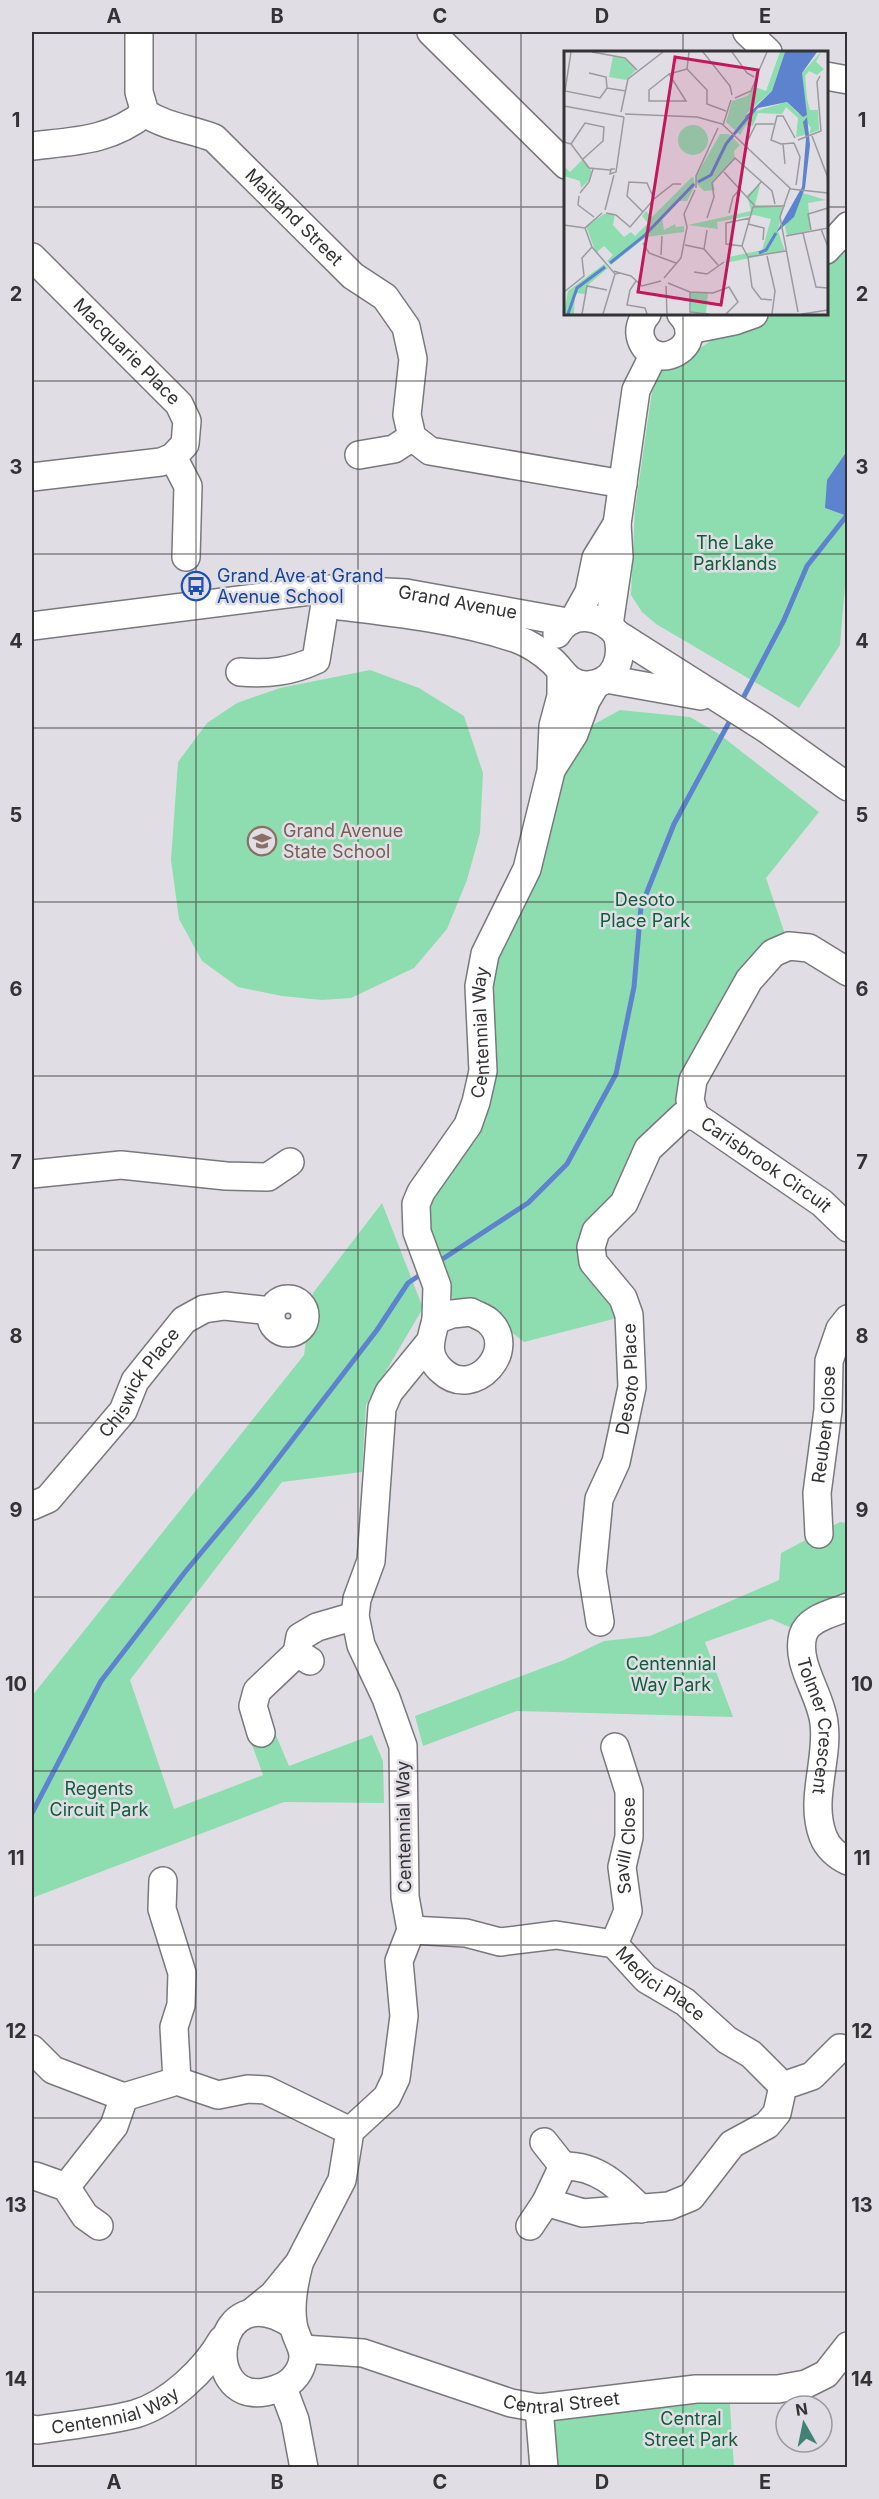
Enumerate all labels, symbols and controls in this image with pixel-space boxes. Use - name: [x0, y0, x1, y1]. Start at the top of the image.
- text: A: [107, 4, 122, 28]
- text: B: [270, 4, 284, 28]
- text: C: [433, 4, 447, 28]
- text: D: [595, 4, 609, 28]
- text: E: [759, 4, 771, 28]
- inset map: [564, 51, 828, 315]
- text: 1: [12, 108, 20, 132]
- text: 1: [858, 108, 866, 132]
- street label: Maitland Street: [241, 164, 347, 270]
- text: 2: [10, 282, 22, 306]
- text: 2: [856, 282, 868, 306]
- street label: Macquarie Place: [69, 294, 185, 409]
- text: 3: [10, 455, 22, 479]
- text: 3: [856, 455, 868, 479]
- park label: The Lake Parklands: [693, 532, 777, 574]
- place label: Grand Ave at Grand Avenue School: [217, 565, 384, 607]
- bus stop icon: Grand Ave at Grand Avenue School: [180, 570, 212, 602]
- street label: Grand Avenue: [398, 582, 519, 623]
- text: 4: [9, 629, 23, 653]
- text: 4: [855, 629, 869, 653]
- text: 5: [10, 803, 22, 827]
- text: 5: [856, 803, 868, 827]
- place label: Grand Avenue State School: [283, 820, 403, 862]
- school or university icon: Grand Avenue State School: [246, 825, 278, 857]
- park label: Desoto Place Park: [600, 889, 690, 931]
- street label: Centennial Way: [466, 965, 493, 1100]
- text: 6: [10, 977, 23, 1001]
- text: 6: [856, 977, 869, 1001]
- street label: Carisbrook Circuit: [697, 1112, 836, 1216]
- text: 7: [10, 1150, 22, 1174]
- text: 7: [856, 1150, 868, 1174]
- street label: Chiswick Place: [94, 1323, 184, 1441]
- street label: Desoto Place: [611, 1323, 642, 1436]
- text: 8: [9, 1324, 23, 1348]
- text: 8: [855, 1324, 869, 1348]
- street label: Reuben Close: [807, 1366, 839, 1484]
- text: 9: [10, 1498, 23, 1522]
- text: 9: [856, 1498, 869, 1522]
- park label: Centennial Way Park: [626, 1653, 716, 1695]
- street label: Tolmer Crescent: [793, 1655, 836, 1795]
- text: 10: [5, 1672, 27, 1696]
- text: 10: [851, 1672, 873, 1696]
- street label: Centennial Way: [392, 1761, 415, 1893]
- park label: Regents Circuit Park: [50, 1778, 149, 1820]
- street label: Savill Close: [611, 1797, 640, 1895]
- text: 11: [7, 1846, 25, 1870]
- text: 11: [853, 1846, 871, 1870]
- street label: Medici Place: [612, 1942, 710, 2025]
- text: 12: [5, 2019, 27, 2043]
- text: 12: [851, 2019, 873, 2043]
- text: 13: [5, 2193, 27, 2217]
- text: 13: [851, 2193, 873, 2217]
- text: 14: [5, 2367, 27, 2391]
- text: 14: [851, 2367, 873, 2391]
- street label: Centennial Way: [50, 2382, 183, 2438]
- street label: Central Street: [500, 2387, 621, 2418]
- north arrow: [774, 2394, 834, 2454]
- text: N: [794, 2398, 809, 2420]
- park label: Central Street Park: [644, 2408, 738, 2450]
- text: A: [107, 2470, 122, 2494]
- text: B: [270, 2470, 284, 2494]
- text: C: [433, 2470, 447, 2494]
- text: D: [595, 2470, 609, 2494]
- text: E: [759, 2470, 771, 2494]

